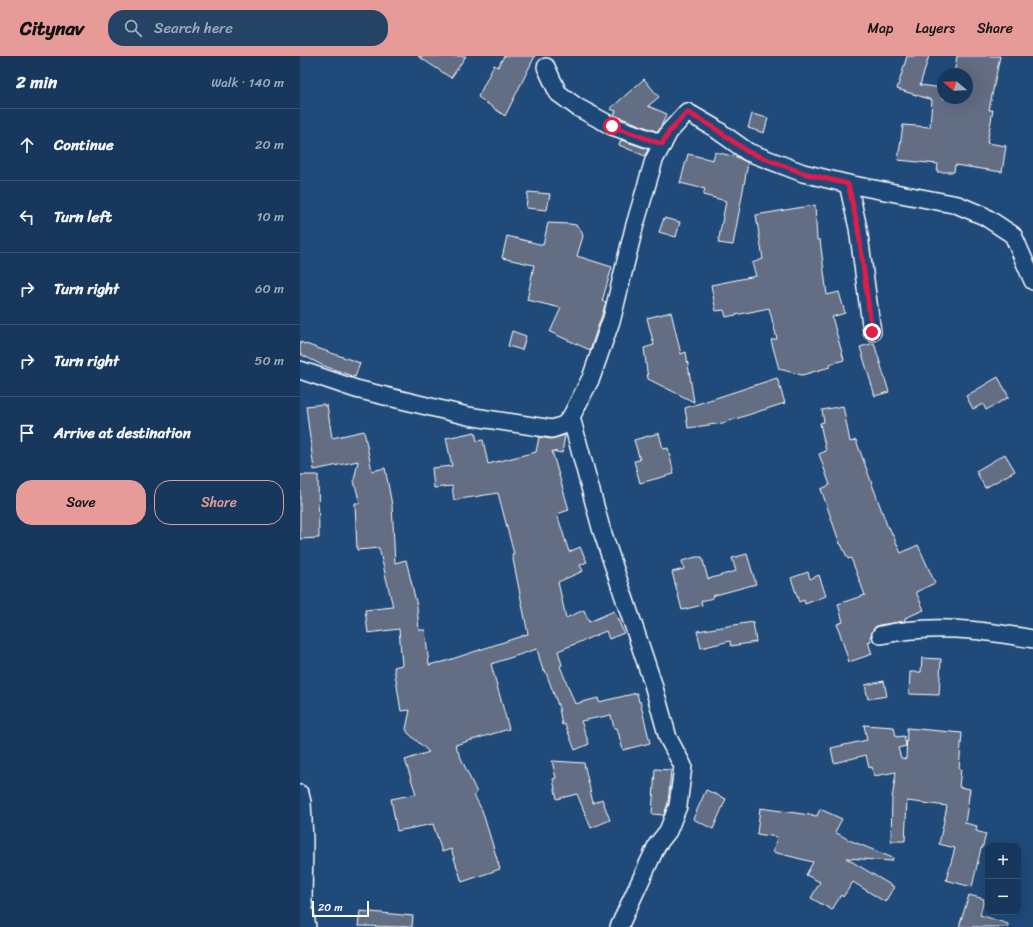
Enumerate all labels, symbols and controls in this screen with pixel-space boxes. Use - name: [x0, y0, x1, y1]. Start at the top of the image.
- search box: [108, 10, 388, 46]
- text: Citynav: [20, 12, 84, 45]
- text: Search here: [154, 15, 233, 41]
- text: Map: [868, 16, 893, 41]
- text: Layers: [915, 16, 955, 41]
- text: Share: [977, 16, 1013, 41]
- icon: search: [122, 17, 144, 39]
- text: 2 min: [16, 67, 57, 97]
- north arrow: [937, 68, 973, 104]
- text: Walk · 140 m: [211, 71, 284, 94]
- route start: [603, 117, 621, 135]
- text: Continue: [54, 132, 114, 158]
- text: 20 m: [255, 133, 284, 156]
- icon: ahead: [16, 134, 38, 156]
- text: Turn left: [54, 204, 112, 230]
- text: 10 m: [257, 205, 284, 228]
- icon: left: [16, 206, 38, 228]
- text: Turn right: [54, 276, 119, 302]
- text: 60 m: [255, 277, 284, 300]
- icon: right: [16, 278, 38, 300]
- route end: [863, 323, 881, 341]
- text: Turn right: [54, 348, 119, 374]
- text: 50 m: [254, 349, 284, 372]
- icon: right: [16, 350, 38, 372]
- text: Arrive at destination: [54, 420, 191, 446]
- icon: arrive: [16, 422, 38, 444]
- button: Save: [16, 480, 146, 525]
- button: Share: [154, 480, 284, 525]
- map controls: [985, 843, 1021, 915]
- button: +: [985, 843, 1021, 879]
- button: −: [985, 879, 1021, 915]
- text: 20 m: [318, 898, 343, 917]
- scale bar: [312, 899, 369, 918]

